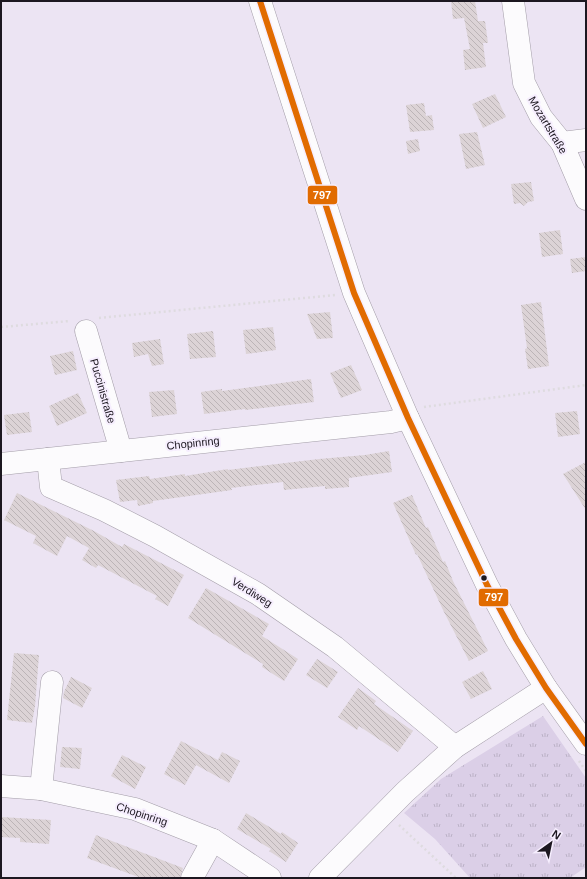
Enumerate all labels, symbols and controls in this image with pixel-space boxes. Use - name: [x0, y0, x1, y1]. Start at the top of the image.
- street label: Mozartstraße: [526, 94, 570, 156]
- line badge: 797: [307, 185, 338, 205]
- text: 797: [313, 189, 331, 201]
- street label: Puccinistraße: [88, 357, 118, 425]
- street label: Chopinring: [166, 434, 220, 452]
- unlabelled marker: [479, 573, 489, 583]
- street label: Verdiweg: [230, 575, 274, 609]
- line badge: 797: [478, 588, 509, 607]
- text: 797: [485, 591, 503, 603]
- street label: Chopinring: [115, 800, 169, 828]
- north arrow: [531, 823, 571, 863]
- text: N: [550, 827, 563, 842]

